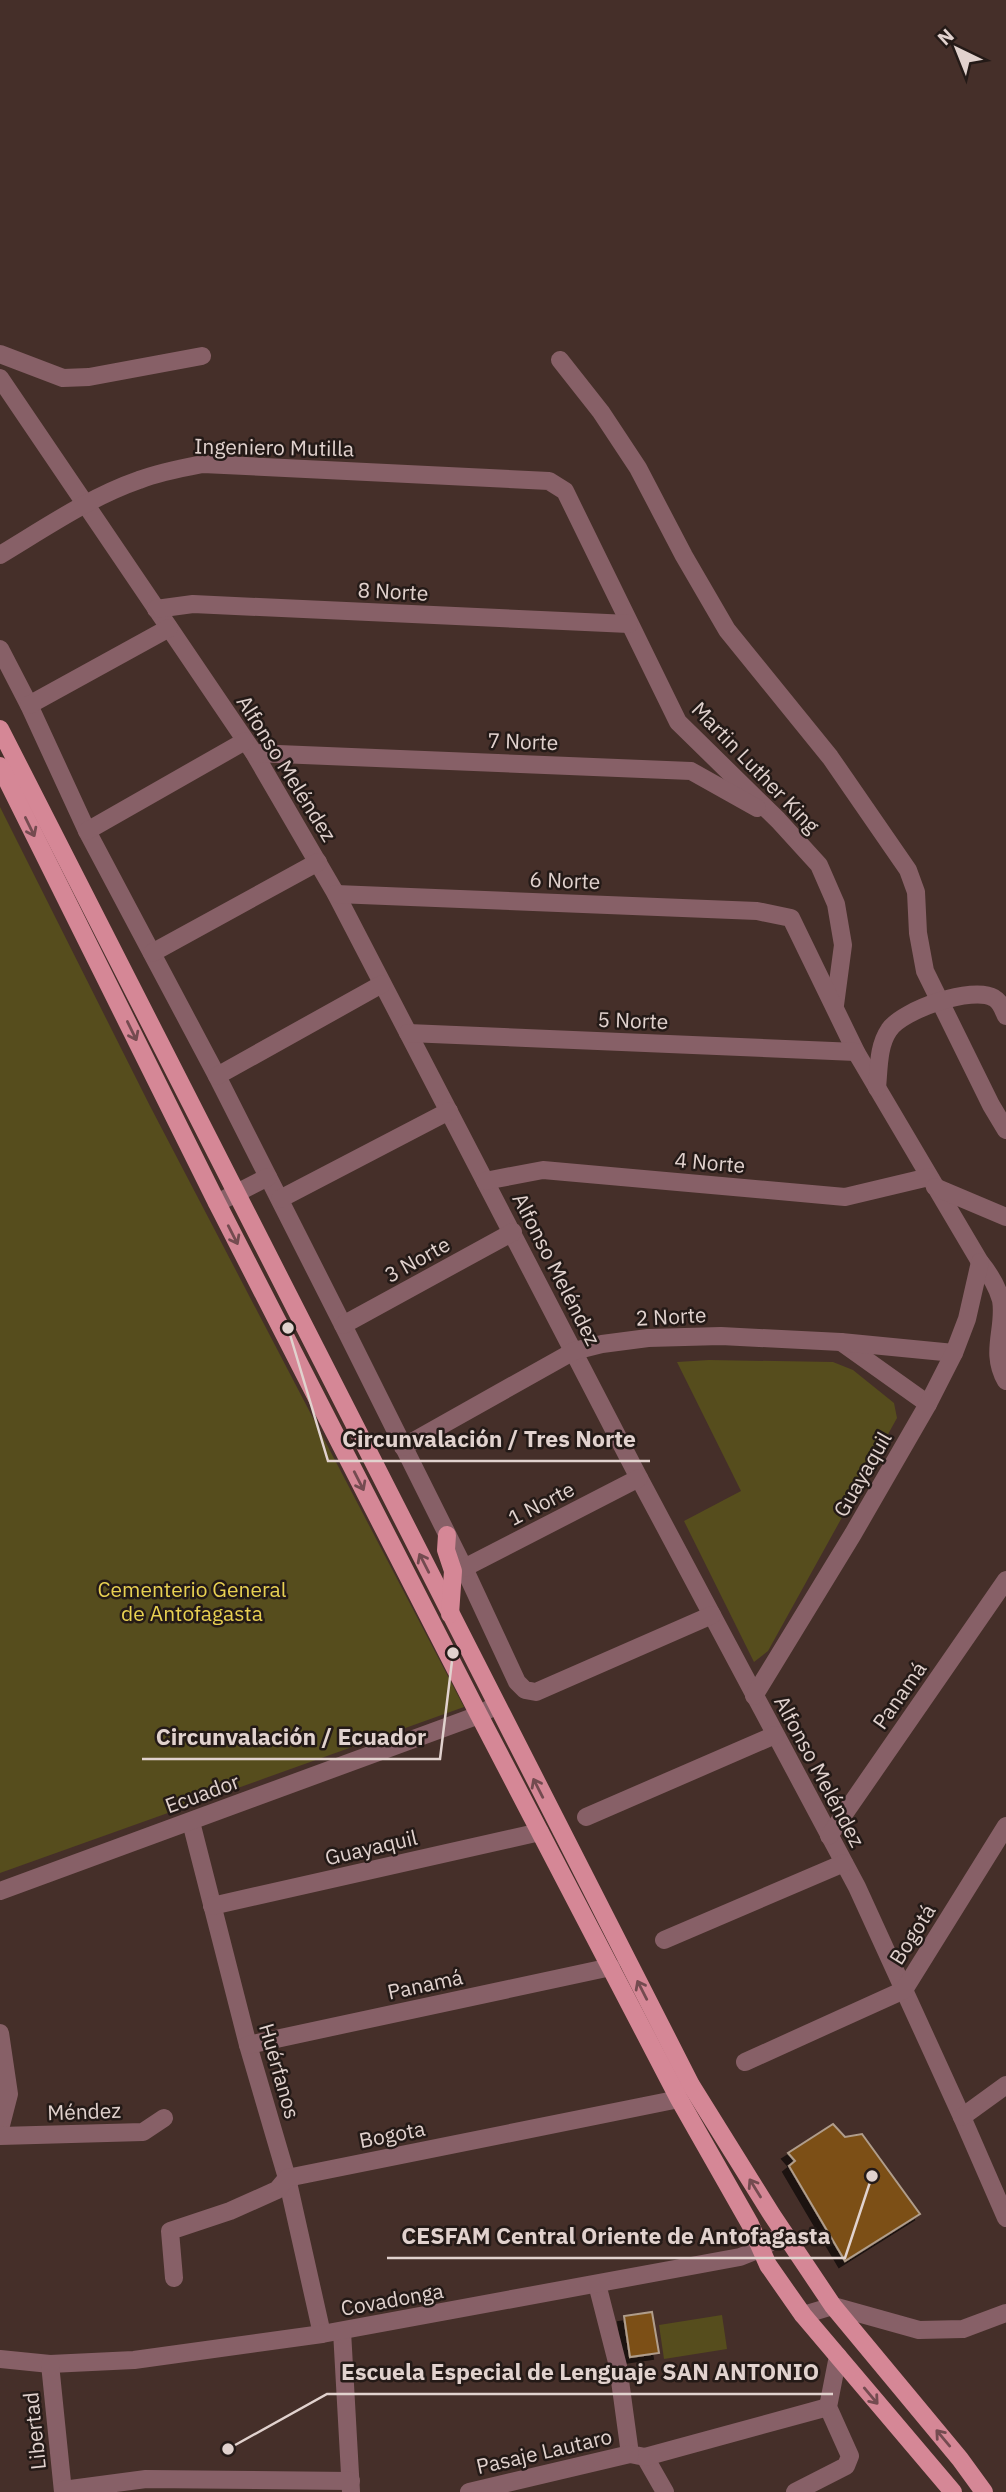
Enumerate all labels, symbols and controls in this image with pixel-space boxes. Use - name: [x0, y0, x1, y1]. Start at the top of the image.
- north arrow: [922, 14, 992, 84]
- text: N: [932, 23, 959, 50]
- street label: Ingeniero Mutilla: [194, 432, 354, 462]
- street label: 8 Norte: [357, 575, 429, 607]
- street label: Alfonso Meléndez: [231, 690, 343, 847]
- street label: Martin Luther King: [686, 695, 826, 839]
- street label: 7 Norte: [487, 726, 559, 756]
- one-way arrow: [24, 817, 38, 837]
- street label: 6 Norte: [529, 865, 601, 895]
- street label: 5 Norte: [597, 1005, 669, 1035]
- one-way arrow: [125, 1020, 139, 1041]
- street label: 4 Norte: [674, 1145, 746, 1179]
- street label: Alfonso Meléndez: [506, 1188, 608, 1350]
- one-way arrow: [227, 1224, 241, 1245]
- street label: 3 Norte: [379, 1230, 455, 1288]
- street label: 2 Norte: [635, 1300, 707, 1332]
- callout: Circunvalación / Tres Norte: [328, 1417, 650, 1461]
- text: Circunvalación / Tres Norte: [342, 1423, 636, 1453]
- street label: Guayaquil: [826, 1426, 898, 1522]
- one-way arrow: [353, 1470, 367, 1491]
- street label: 1 Norte: [503, 1474, 579, 1532]
- one-way arrow: [416, 1554, 430, 1574]
- park label: Cementerio General de Antofagasta: [98, 1575, 287, 1627]
- street label: Panamá: [866, 1656, 932, 1734]
- street label: Alfonso Meléndez: [768, 1690, 872, 1852]
- callout: Circunvalación / Ecuador: [142, 1715, 440, 1759]
- text: Circunvalación / Ecuador: [156, 1721, 426, 1751]
- street label: Ecuador: [161, 1767, 243, 1819]
- one-way arrow: [531, 1778, 545, 1799]
- street label: Guayaquil: [322, 1823, 420, 1871]
- street label: Bogotá: [882, 1898, 942, 1970]
- street label: Panamá: [385, 1962, 465, 2006]
- one-way arrow: [634, 1981, 648, 2001]
- street label: Huérfanos: [253, 2020, 307, 2122]
- street label: Méndez: [47, 2096, 122, 2126]
- street label: Bogota: [357, 2114, 427, 2154]
- one-way arrow: [747, 2178, 761, 2198]
- callout: CESFAM Central Oriente de Antofagasta: [387, 2214, 845, 2258]
- text: CESFAM Central Oriente de Antofagasta: [401, 2220, 831, 2250]
- street label: Covadonga: [338, 2276, 446, 2322]
- callout: Escuela Especial de Lenguaje SAN ANTONIO: [327, 2350, 833, 2394]
- text: Escuela Especial de Lenguaje SAN ANTONIO: [341, 2356, 819, 2386]
- one-way arrow: [863, 2386, 879, 2404]
- street label: Libertad: [16, 2391, 52, 2471]
- street label: Pasaje Lautaro: [473, 2422, 615, 2480]
- one-way arrow: [935, 2429, 950, 2447]

